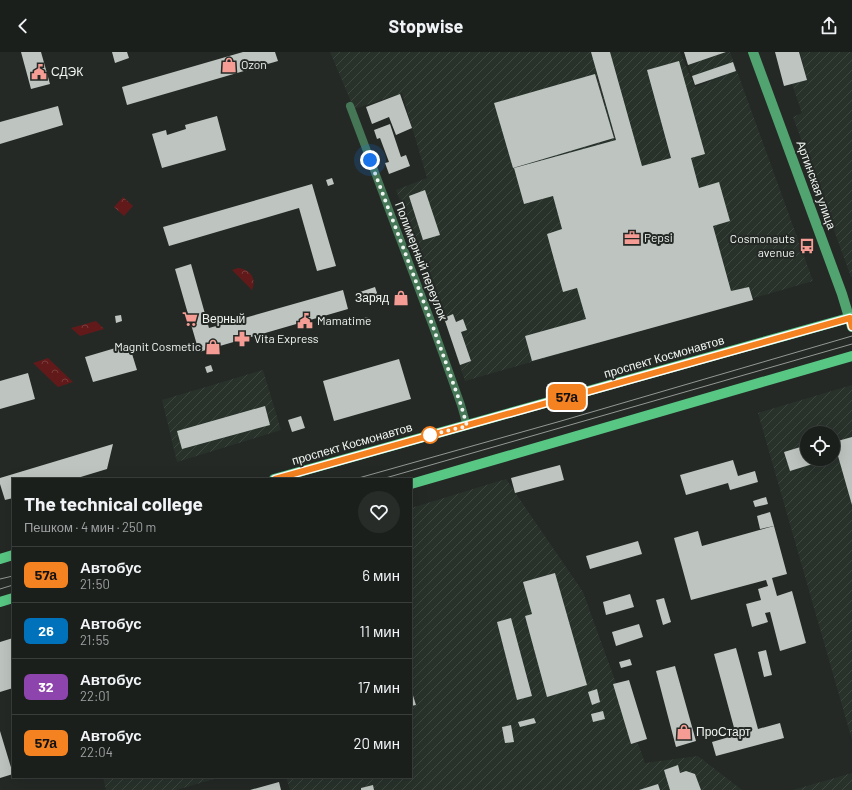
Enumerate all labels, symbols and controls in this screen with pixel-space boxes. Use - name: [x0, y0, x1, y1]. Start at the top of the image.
- icon: back: [12, 15, 34, 37]
- text: Stopwise: [389, 15, 463, 37]
- icon: share: [818, 15, 840, 37]
- shop icon: Ozon: [220, 56, 238, 74]
- place label: Ozon: [241, 57, 267, 71]
- public building icon: СДЭК: [30, 63, 48, 81]
- place label: СДЭК: [51, 64, 83, 79]
- street label: Артинская улица: [793, 138, 840, 232]
- your location: [360, 150, 380, 170]
- street label: Полимерный переулок: [392, 199, 451, 323]
- office icon: Pepsi: [623, 229, 641, 247]
- place label: Pepsi: [644, 230, 673, 244]
- place label: Cosmonauts avenue: [730, 231, 795, 259]
- bus stop icon: Cosmonauts avenue: [798, 237, 816, 255]
- shop icon: Заряд: [392, 289, 410, 307]
- place label: Заряд: [355, 290, 389, 305]
- supermarket icon: Верный: [181, 310, 199, 328]
- place label: Верный: [202, 311, 245, 326]
- public building icon: Mamatime: [296, 312, 314, 330]
- place label: Mamatime: [317, 313, 371, 327]
- pharmacy icon: Vita Express: [233, 330, 251, 348]
- place label: Vita Express: [254, 331, 319, 345]
- street label: проспект Космонавтов: [602, 332, 726, 381]
- shop icon: Magnit Cosmetic: [204, 338, 222, 356]
- place label: Magnit Cosmetic: [114, 339, 201, 353]
- line badge: 57а: [544, 384, 590, 410]
- text: 57а: [556, 388, 578, 405]
- street label: проспект Космонавтов: [290, 419, 414, 468]
- unlabelled marker: [421, 426, 439, 444]
- map controls: [800, 426, 840, 466]
- button: locate: [800, 426, 840, 466]
- button: heart: [358, 491, 400, 533]
- text: The technical college: [24, 492, 203, 515]
- text: Пешком · 4 мин · 250 m: [24, 519, 156, 535]
- text: Автобус: [80, 558, 142, 576]
- text: 57а: [35, 566, 57, 583]
- text: 6 мин: [362, 566, 400, 584]
- text: 21:50: [80, 576, 110, 592]
- text: Автобус: [80, 614, 142, 632]
- text: 26: [38, 622, 54, 639]
- text: 11 мин: [359, 622, 400, 640]
- text: 21:55: [80, 632, 109, 648]
- text: Автобус: [80, 670, 142, 688]
- text: 32: [38, 678, 54, 695]
- text: 17 мин: [358, 678, 400, 696]
- text: 22:01: [80, 688, 110, 704]
- shop icon: ПроСтарт: [675, 723, 693, 741]
- place label: ПроСтарт: [696, 724, 751, 739]
- text: Автобус: [80, 726, 142, 744]
- text: 57а: [35, 734, 57, 751]
- text: 20 мин: [354, 734, 400, 752]
- text: 22:04: [80, 744, 113, 760]

